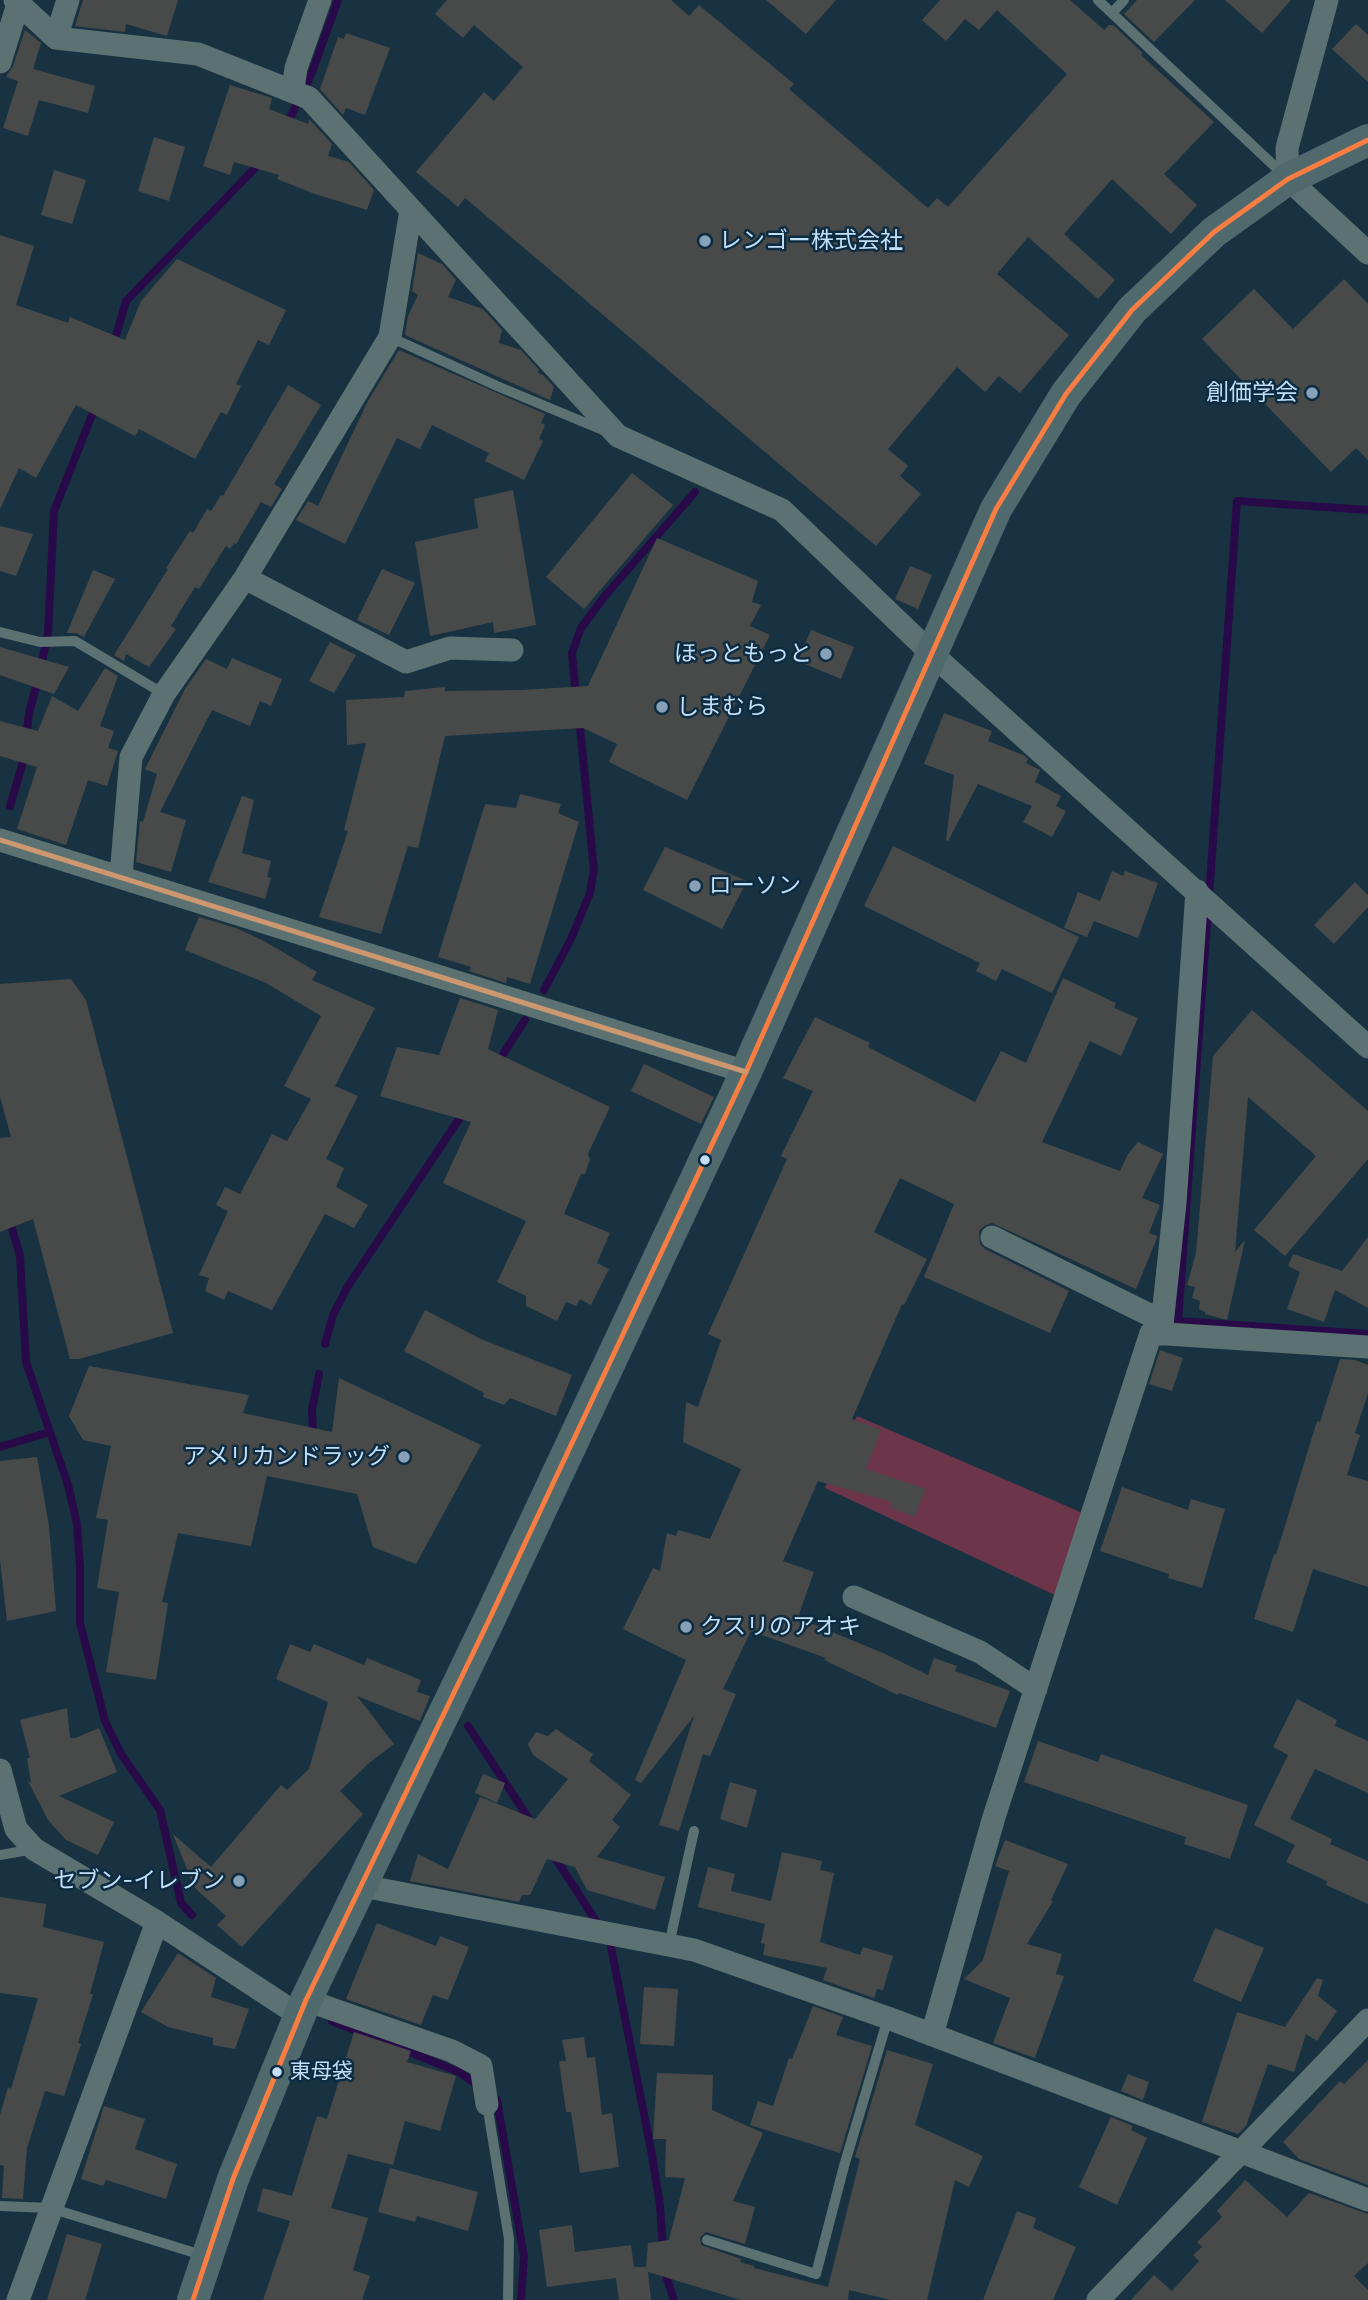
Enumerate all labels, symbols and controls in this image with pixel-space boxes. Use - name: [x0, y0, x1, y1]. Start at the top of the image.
- place label: レンゴー株式会社: [719, 227, 903, 255]
- marker: レンゴー株式会社: [697, 233, 713, 249]
- place label: 創価学会: [1206, 379, 1298, 407]
- marker: 創価学会: [1304, 385, 1320, 401]
- place label: ほっともっと: [674, 640, 812, 668]
- marker: ほっともっと: [818, 646, 834, 662]
- place label: しまむら: [676, 693, 768, 721]
- marker: しまむら: [654, 699, 670, 715]
- place label: ローソン: [709, 872, 801, 900]
- marker: ローソン: [687, 878, 703, 894]
- unlabelled marker: [698, 1153, 712, 1167]
- place label: アメリカンドラッグ: [183, 1443, 390, 1471]
- marker: アメリカンドラッグ: [396, 1449, 412, 1465]
- place label: クスリのアオキ: [700, 1613, 861, 1641]
- marker: クスリのアオキ: [678, 1619, 694, 1635]
- place label: セブン-イレブン: [53, 1867, 225, 1895]
- marker: セブン-イレブン: [231, 1873, 247, 1889]
- place label: 東母袋: [290, 2059, 353, 2085]
- marker: 東母袋: [270, 2065, 284, 2079]

